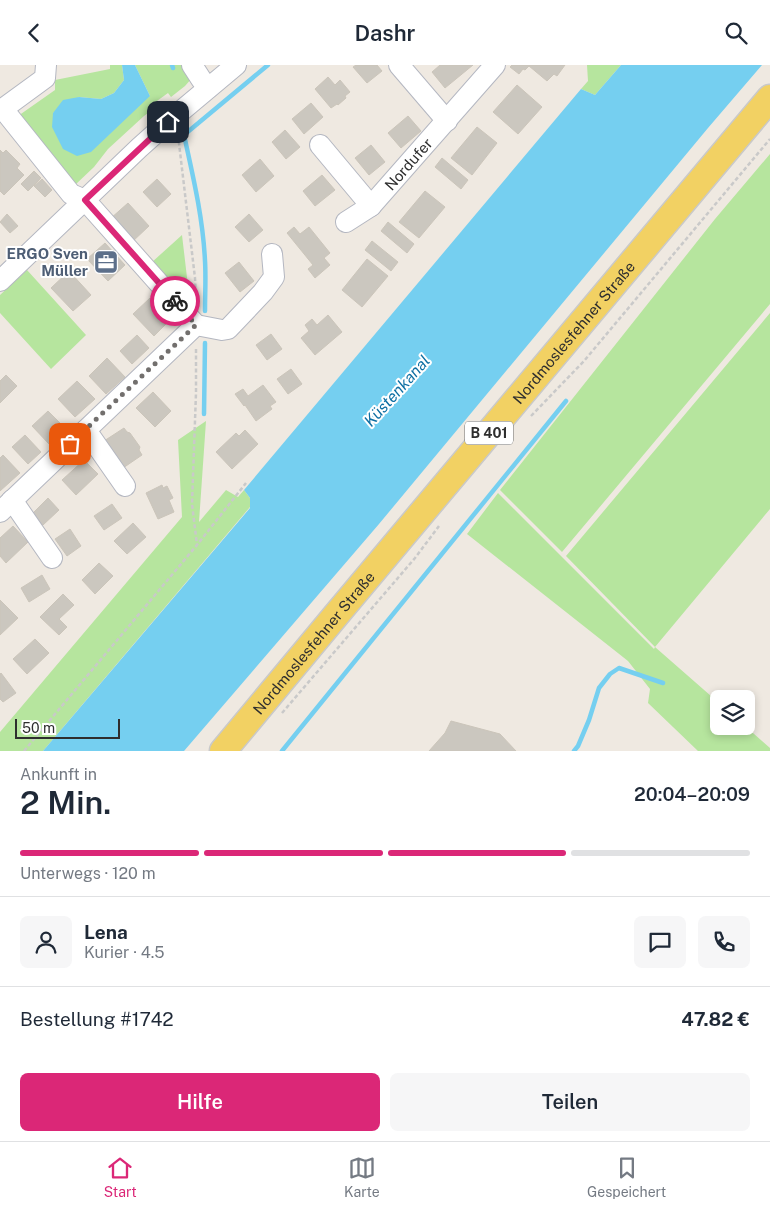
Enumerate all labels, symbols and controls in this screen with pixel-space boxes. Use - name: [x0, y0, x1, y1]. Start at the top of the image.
- icon: back: [20, 19, 48, 47]
- icon: search: [722, 19, 750, 47]
- text: Dashr: [355, 20, 415, 46]
- pin: [147, 101, 189, 143]
- icon: home: [154, 108, 182, 136]
- street label: Nordufer: [381, 134, 436, 193]
- place label: ERGO Sven Müller: [7, 245, 88, 279]
- office icon: ERGO Sven Müller: [93, 249, 119, 275]
- street label: Nordmoslesfehner Straße: [509, 258, 638, 407]
- courier: [150, 276, 200, 326]
- icon: bike: [161, 287, 189, 315]
- water label: Küstenkanal: [360, 352, 434, 430]
- road number: B 401: [465, 421, 513, 444]
- pin: [49, 423, 91, 465]
- icon: bag: [56, 430, 84, 458]
- street label: Nordmoslesfehner Straße: [249, 568, 378, 717]
- map controls: [710, 690, 755, 735]
- button: layers: [710, 690, 755, 735]
- scale bar: [15, 716, 120, 739]
- text: 50 m: [22, 720, 55, 736]
- text: Ankunft in: [20, 765, 97, 784]
- text: 20:04–20:09: [634, 783, 750, 805]
- text: 2 Min.: [20, 784, 111, 821]
- text: Unterwegs · 120 m: [20, 864, 156, 883]
- button: person: [20, 916, 72, 968]
- button: chat: [634, 916, 686, 968]
- button: phone: [698, 916, 750, 968]
- text: Lena: [84, 921, 128, 943]
- text: Kurier · 4.5: [84, 943, 165, 962]
- text: Bestellung #1742: [20, 1008, 174, 1030]
- text: 47.82 €: [681, 1008, 750, 1030]
- button: Hilfe: [20, 1073, 380, 1131]
- button: Teilen: [390, 1073, 750, 1131]
- tab: Start: [104, 1154, 137, 1200]
- tab: Karte: [344, 1154, 380, 1200]
- tab: Gespeichert: [587, 1154, 666, 1200]

